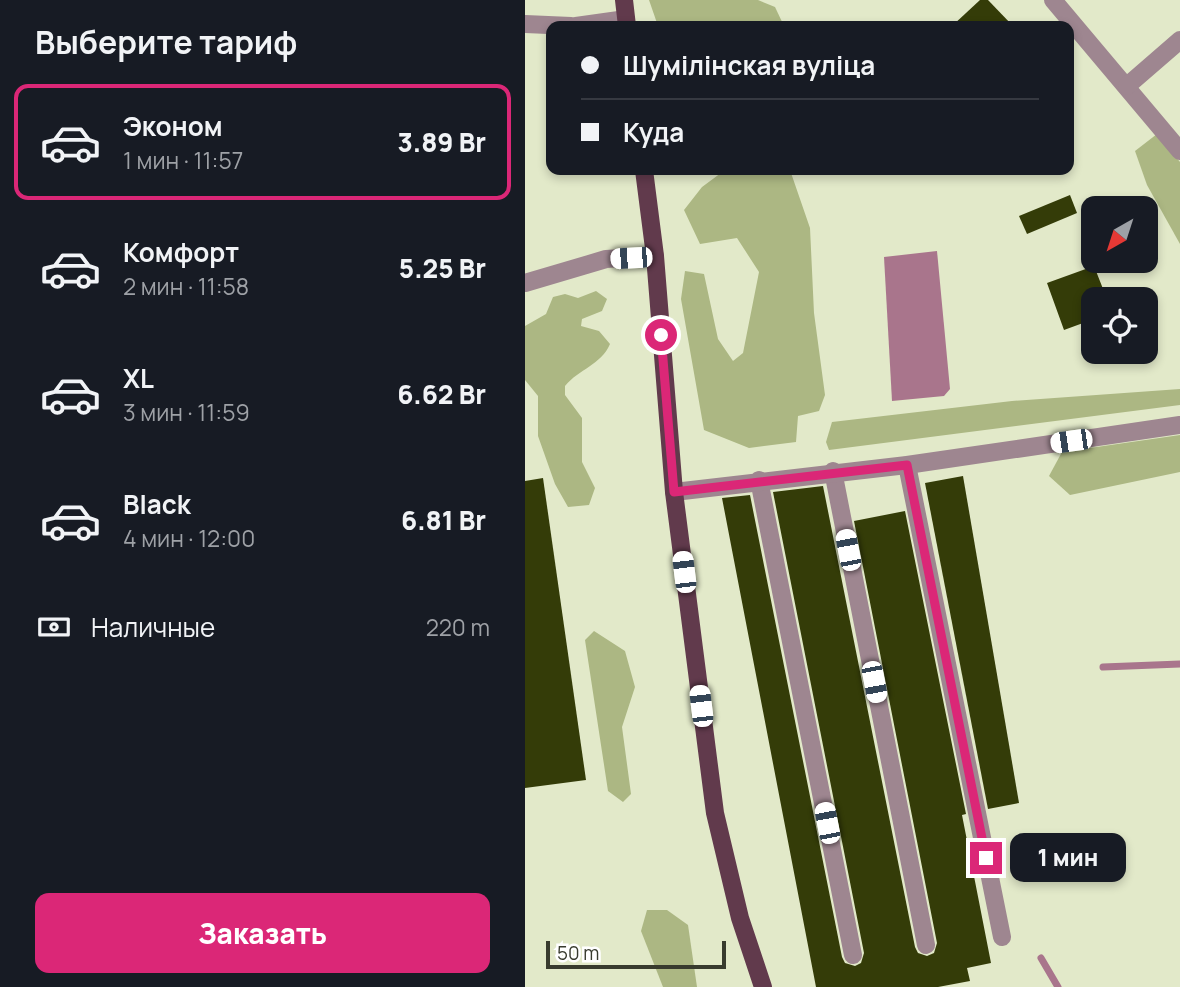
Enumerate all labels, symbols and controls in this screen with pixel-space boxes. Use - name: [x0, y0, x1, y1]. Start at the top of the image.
- text: Выберите тариф: [35, 20, 297, 64]
- text: Шумілінская вуліца: [623, 47, 875, 83]
- text: Эконом: [123, 108, 223, 144]
- icon: car: [39, 111, 102, 174]
- text: Куда: [623, 114, 684, 150]
- text: 3.89 Br: [397, 124, 486, 160]
- text: 1 мин · 11:57: [123, 144, 243, 176]
- north arrow: [1081, 196, 1159, 273]
- map controls: [1081, 196, 1158, 364]
- text: Комфорт: [123, 234, 239, 270]
- icon: car: [39, 237, 102, 300]
- car: [610, 246, 653, 270]
- text: 5.25 Br: [399, 250, 486, 286]
- text: 2 мин · 11:58: [123, 270, 249, 302]
- button: locate: [1081, 287, 1158, 364]
- route start: [645, 319, 677, 351]
- text: XL: [123, 360, 154, 396]
- icon: car: [39, 363, 102, 426]
- text: 6.62 Br: [397, 376, 486, 412]
- text: 3 мин · 11:59: [123, 396, 250, 428]
- car: [1049, 428, 1094, 454]
- text: Black: [123, 486, 191, 522]
- icon: car: [39, 489, 102, 552]
- text: 6.81 Br: [401, 502, 486, 538]
- text: 4 мин · 12:00: [123, 522, 255, 554]
- car: [834, 527, 863, 573]
- car: [672, 550, 697, 594]
- icon: cash: [35, 608, 73, 646]
- text: Наличные: [91, 609, 215, 645]
- text: 220 m: [426, 611, 490, 643]
- car: [860, 659, 889, 705]
- car: [689, 684, 714, 728]
- car: [813, 800, 842, 846]
- callout: 1 мин: [1011, 834, 1126, 882]
- text: 1 мин: [1038, 841, 1098, 873]
- route end: [970, 842, 1002, 874]
- button: Заказать: [35, 893, 490, 973]
- scale bar: [546, 938, 726, 970]
- text: 50 m: [557, 940, 599, 966]

